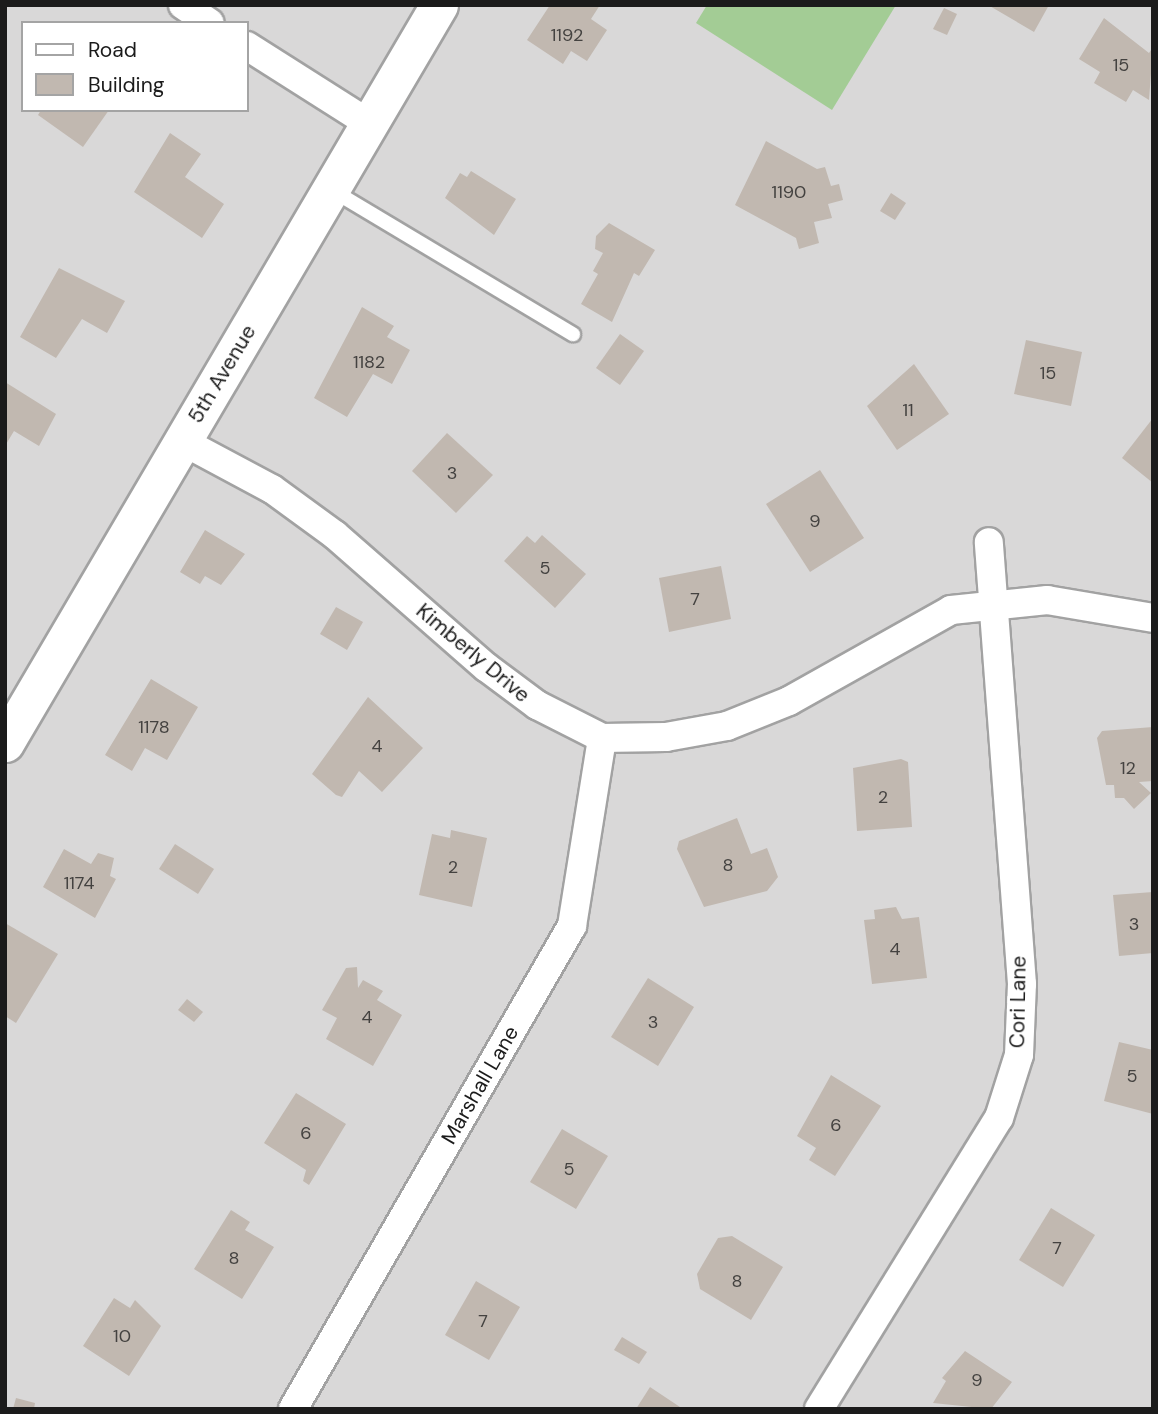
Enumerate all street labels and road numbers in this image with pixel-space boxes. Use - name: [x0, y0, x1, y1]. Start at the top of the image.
- street label: 5th Avenue: [183, 320, 261, 428]
- street label: Kimberly Drive: [411, 598, 535, 708]
- street label: Cori Lane: [1005, 956, 1031, 1048]
- street label: Marshall Lane: [436, 1021, 524, 1149]

